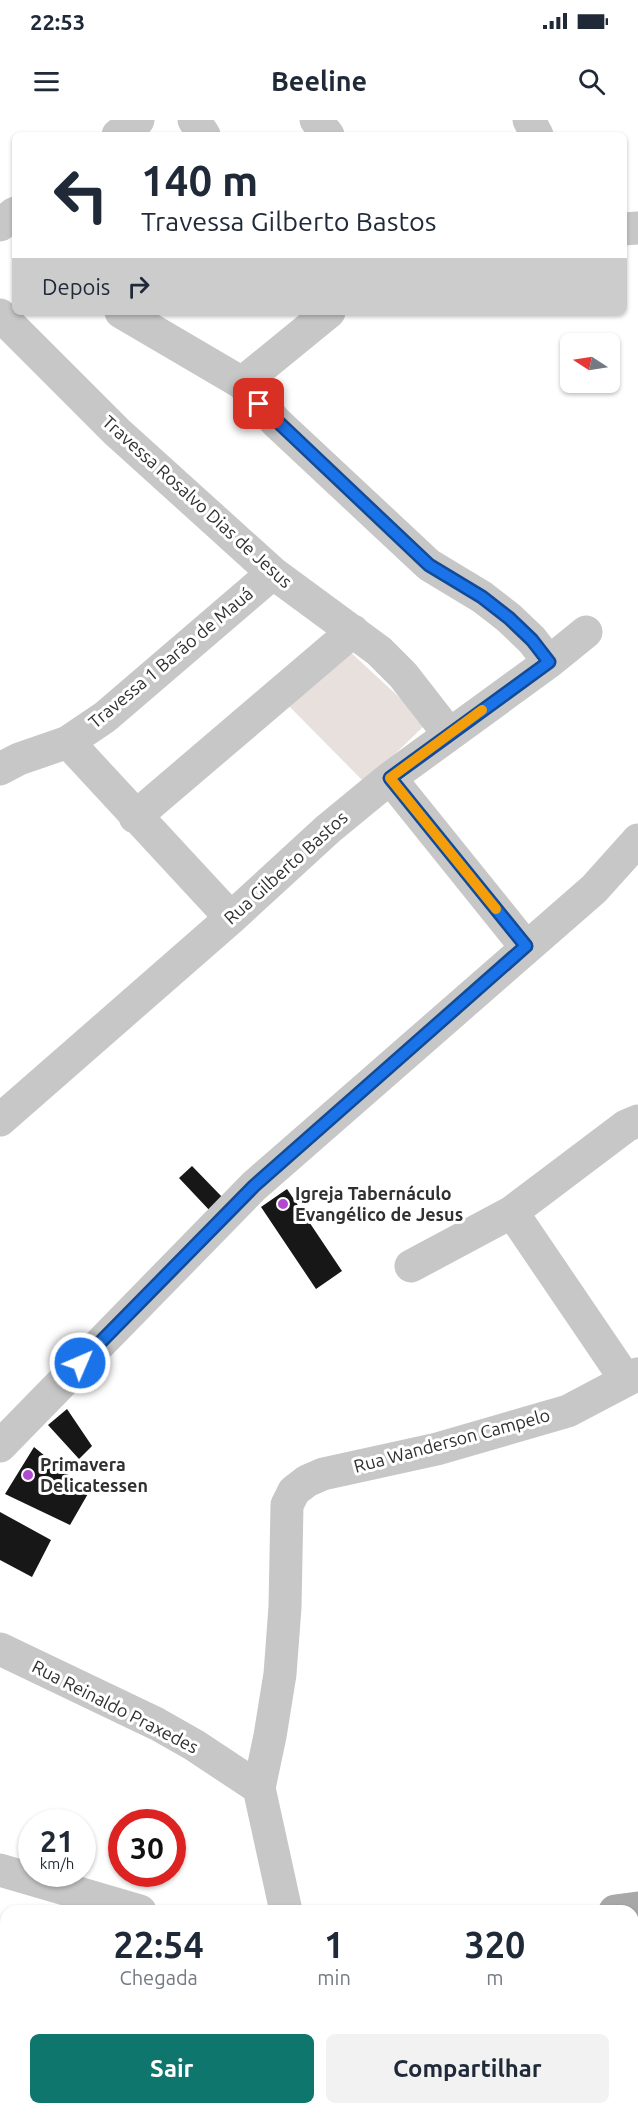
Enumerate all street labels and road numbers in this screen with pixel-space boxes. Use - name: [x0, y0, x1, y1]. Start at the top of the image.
- street label: Travessa Rosalvo Dias de Jesus: [99, 411, 296, 592]
- street label: Travessa 1 Barão de Mauá: [84, 583, 256, 732]
- street label: Rua Gilberto Bastos: [220, 807, 351, 928]
- street label: Rua Wanderson Campelo: [351, 1404, 552, 1476]
- street label: Rua Reinaldo Praxedes: [29, 1655, 202, 1757]

